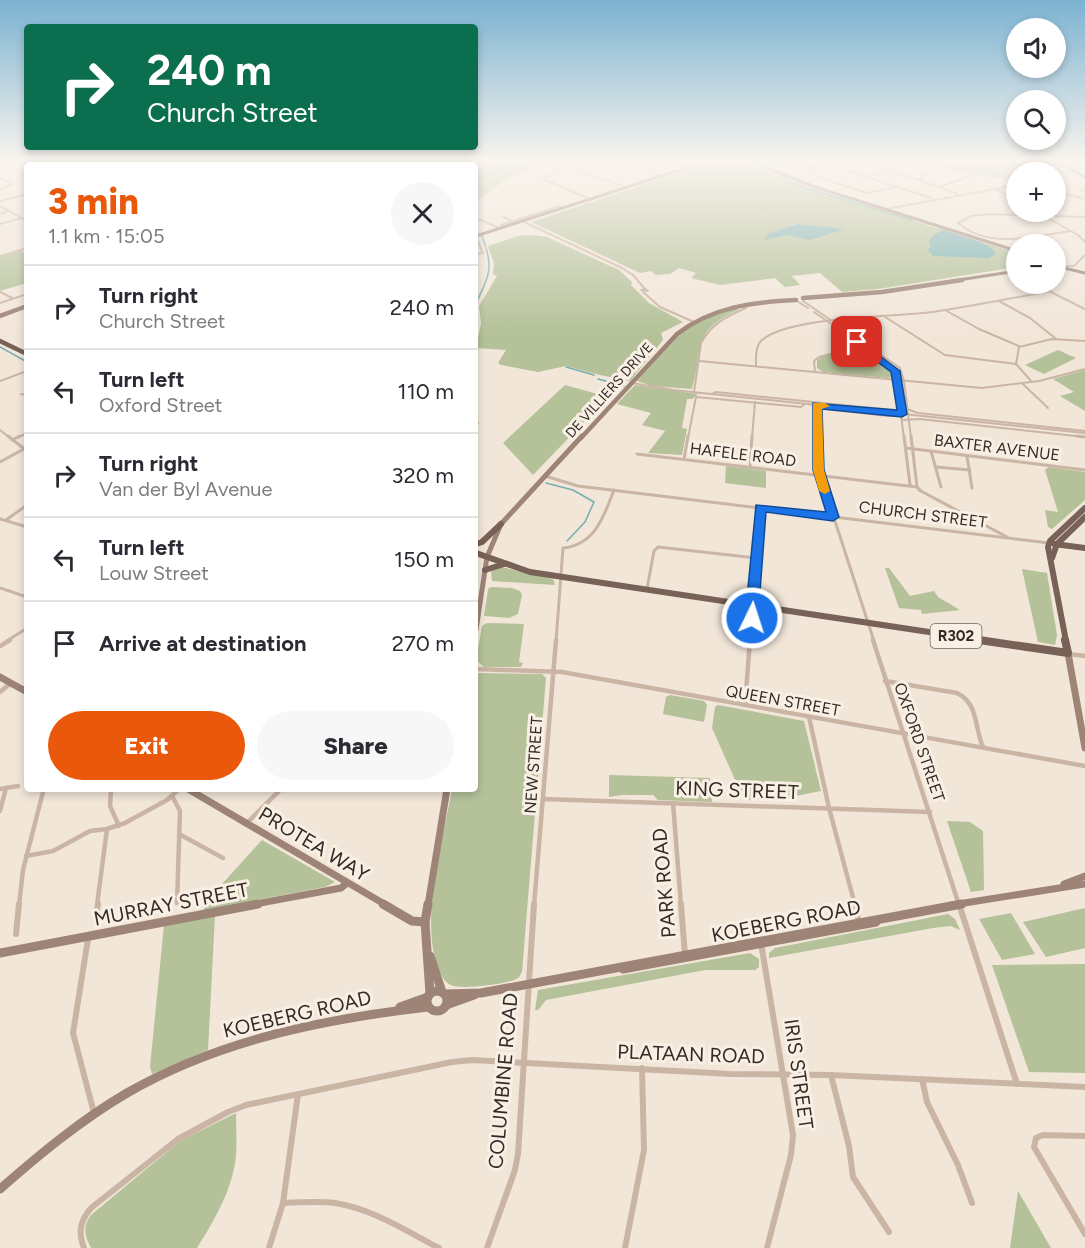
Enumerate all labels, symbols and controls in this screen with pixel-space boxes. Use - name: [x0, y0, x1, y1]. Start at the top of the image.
- map controls: [1006, 18, 1066, 294]
- button: sound: [1006, 18, 1066, 78]
- text: 240 m: [147, 45, 272, 96]
- icon: right: [48, 48, 126, 126]
- button: search: [1006, 90, 1066, 150]
- text: Church Street: [147, 96, 318, 129]
- button: +: [1006, 162, 1066, 222]
- text: 3 min: [48, 180, 139, 223]
- button: close: [391, 182, 454, 245]
- text: 1.1 km · 15:05: [48, 224, 164, 248]
- button: −: [1006, 234, 1066, 294]
- text: Turn right: [99, 282, 198, 309]
- icon: right: [48, 291, 81, 324]
- text: 240 m: [390, 294, 454, 321]
- text: Church Street: [99, 309, 225, 333]
- pin: [831, 316, 882, 367]
- icon: arrive: [840, 325, 873, 358]
- street label: DE VILLIERS DRIVE: [562, 339, 657, 442]
- text: Turn left: [99, 366, 185, 393]
- icon: left: [48, 375, 81, 408]
- text: 110 m: [398, 378, 454, 405]
- text: Oxford Street: [99, 393, 222, 417]
- street label: BAXTER AVENUE: [933, 430, 1061, 465]
- street label: HAFELE ROAD: [689, 439, 797, 470]
- text: Turn right: [99, 450, 198, 477]
- icon: right: [48, 459, 81, 492]
- text: 320 m: [391, 462, 454, 489]
- text: Van der Byl Avenue: [99, 477, 272, 501]
- street label: CHURCH STREET: [858, 497, 988, 532]
- text: Turn left: [99, 534, 185, 561]
- icon: left: [48, 543, 81, 576]
- text: 150 m: [394, 546, 454, 573]
- text: Louw Street: [99, 561, 209, 585]
- position arrow: [720, 586, 784, 650]
- road number: R302: [930, 624, 982, 648]
- icon: arrive: [48, 627, 81, 660]
- text: Arrive at destination: [99, 630, 307, 657]
- text: 270 m: [392, 630, 454, 657]
- street label: OXFORD STREET: [890, 680, 949, 804]
- street label: QUEEN STREET: [724, 681, 842, 720]
- button: Exit: [48, 711, 245, 780]
- button: Share: [257, 711, 454, 780]
- street label: NEW STREET: [521, 716, 546, 814]
- street label: KING STREET: [675, 776, 799, 804]
- street label: PROTEA WAY: [254, 802, 374, 886]
- street label: PARK ROAD: [647, 827, 681, 939]
- street label: MURRAY STREET: [92, 877, 250, 931]
- street label: KOEBERG ROAD: [709, 895, 863, 947]
- street label: KOEBERG ROAD: [220, 985, 374, 1043]
- street label: COLUMBINE ROAD: [483, 992, 523, 1170]
- street label: IRIS STREET: [779, 1017, 819, 1131]
- street label: PLATAAN ROAD: [617, 1039, 765, 1069]

